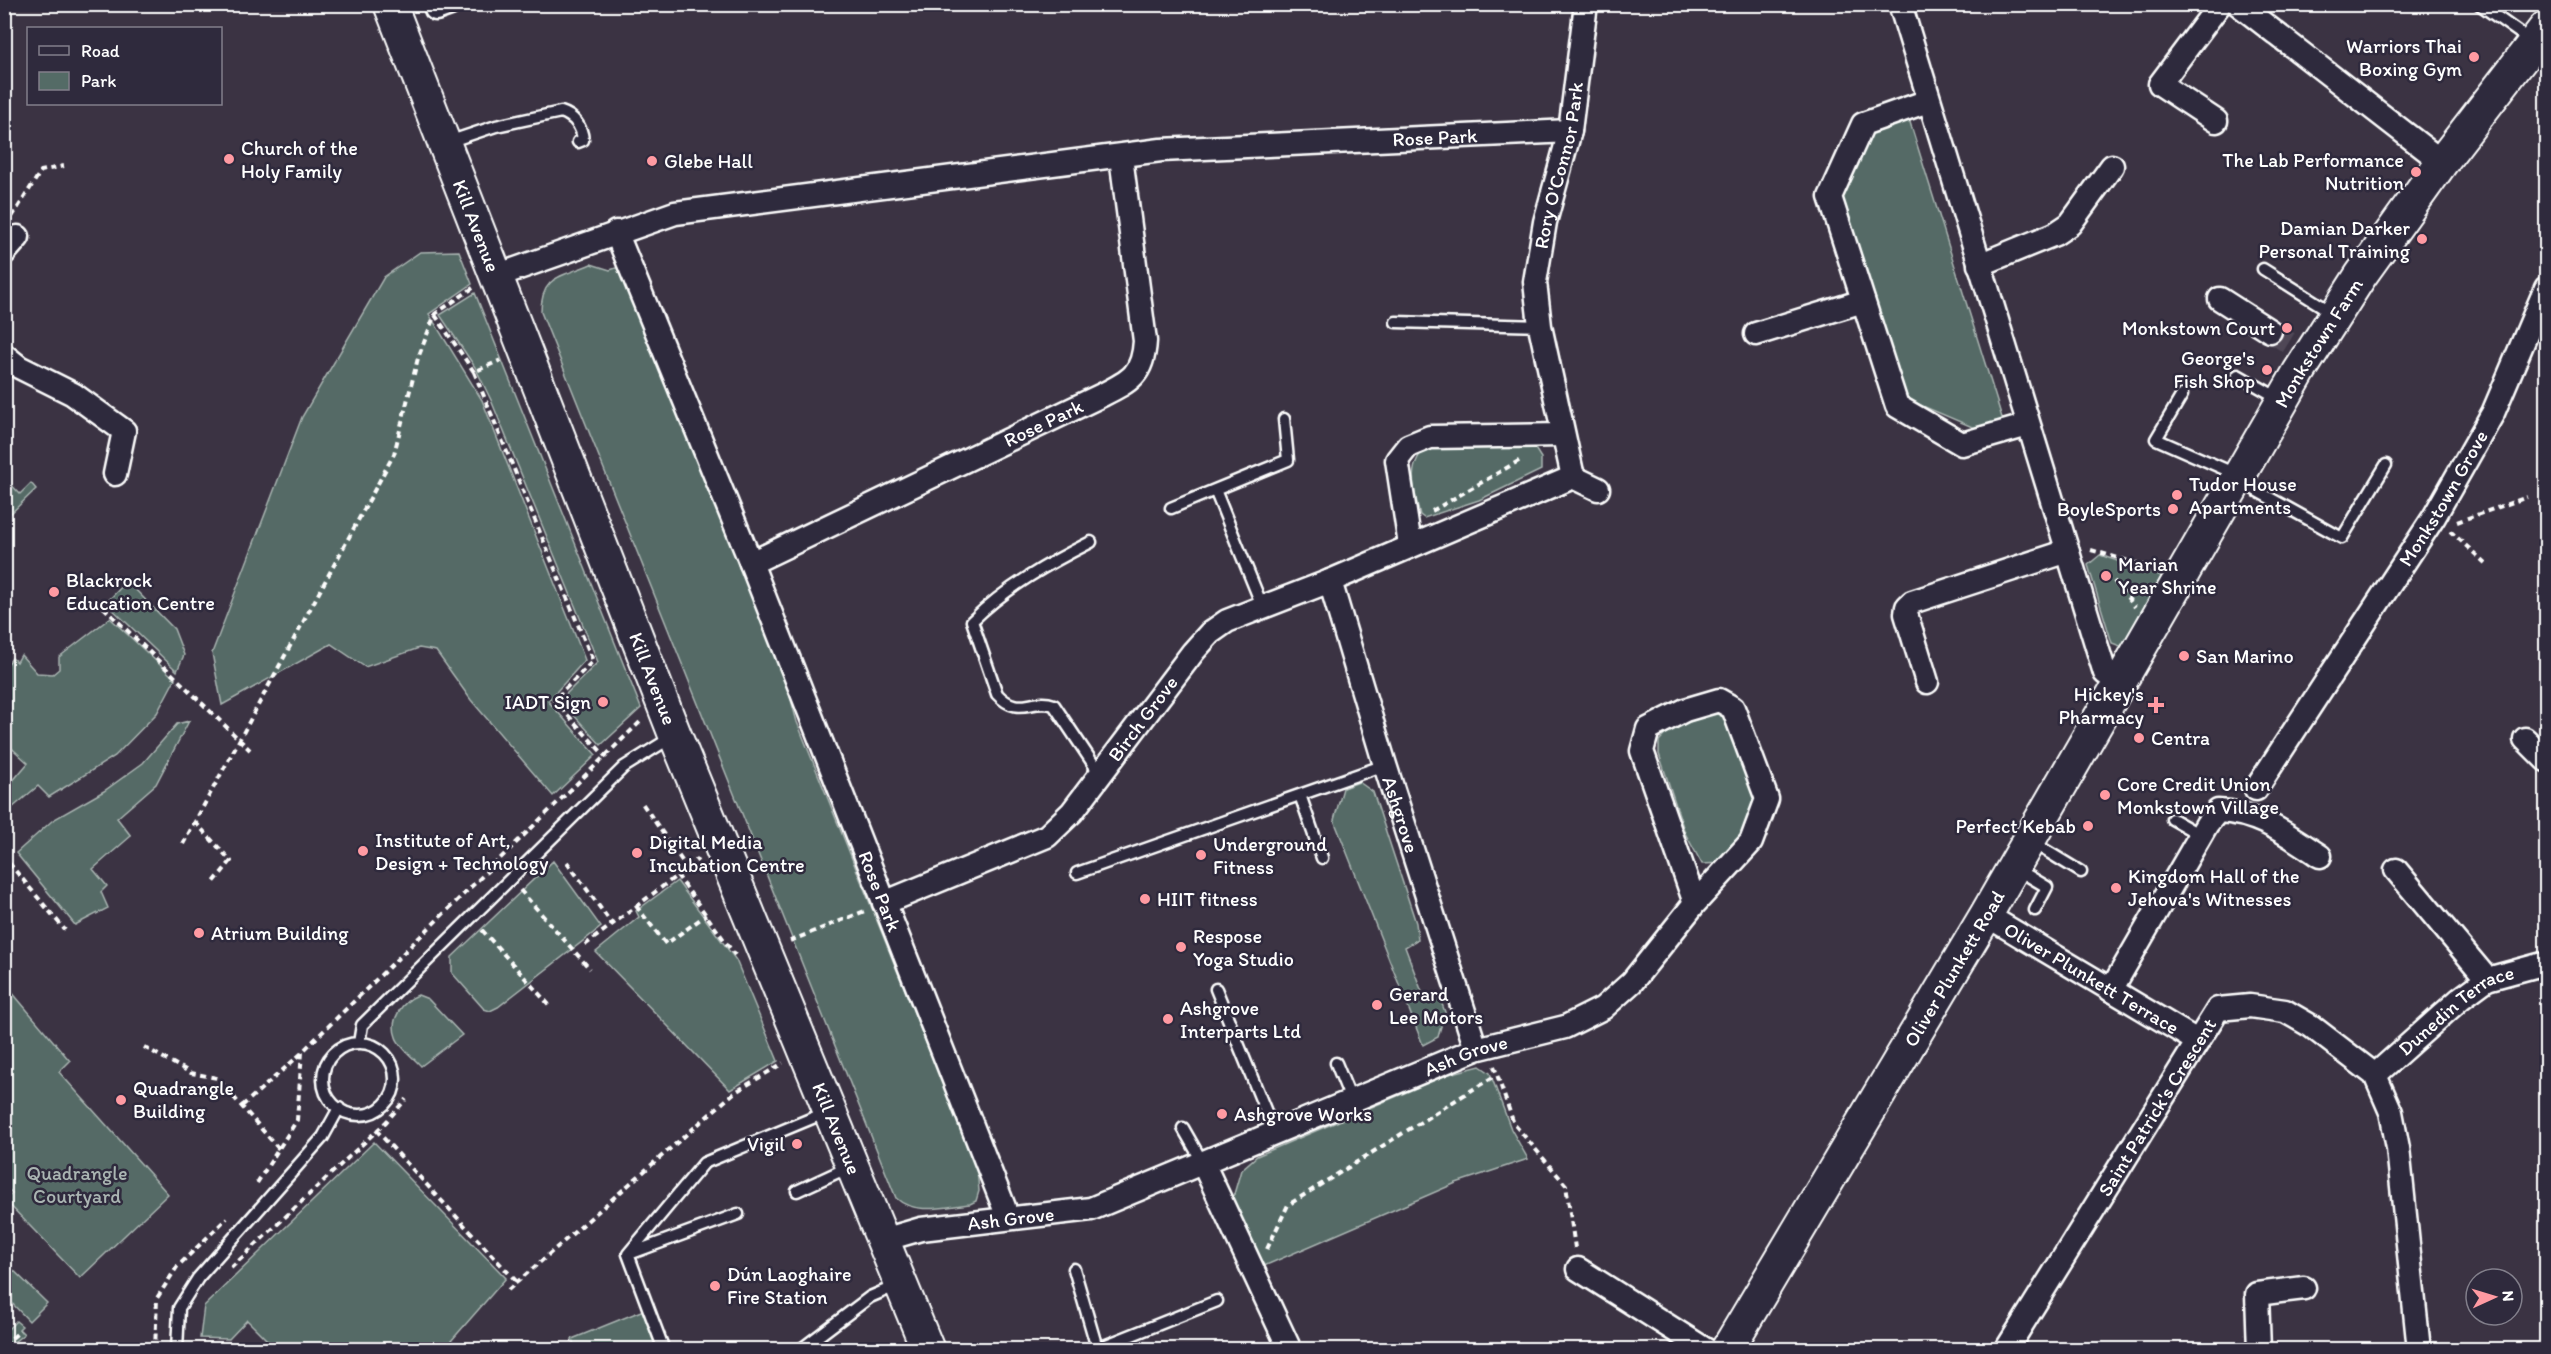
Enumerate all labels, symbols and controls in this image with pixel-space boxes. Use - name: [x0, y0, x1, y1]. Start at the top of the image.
- legend: [27, 27, 222, 105]
- place label: Warriors Thai Boxing Gym: [2346, 34, 2462, 81]
- text: Road: [81, 40, 120, 62]
- marker: Warriors Thai Boxing Gym: [2467, 50, 2481, 64]
- text: Park: [81, 70, 116, 92]
- street label: Rory O'Connor Park: [1529, 80, 1588, 250]
- street label: Rose Park: [1392, 123, 1478, 151]
- place label: Church of the Holy Family: [241, 136, 358, 183]
- place label: The Lab Performance Nutrition: [2222, 148, 2404, 195]
- place label: Glebe Hall: [664, 149, 753, 173]
- marker: Church of the Holy Family: [222, 152, 236, 166]
- marker: Glebe Hall: [645, 154, 659, 168]
- marker: The Lab Performance Nutrition: [2409, 165, 2423, 179]
- street label: Kill Avenue: [448, 176, 505, 275]
- place label: Damian Darker Personal Training: [2259, 216, 2411, 263]
- marker: Damian Darker Personal Training: [2415, 232, 2429, 246]
- street label: Monkstown Farm: [2269, 274, 2368, 412]
- place label: Monkstown Court: [2122, 316, 2276, 340]
- marker: Monkstown Court: [2280, 321, 2294, 335]
- place label: George's Fish Shop: [2173, 346, 2255, 393]
- marker: George's Fish Shop: [2260, 363, 2274, 377]
- street label: Rose Park: [1000, 394, 1087, 452]
- street label: Monkstown Grove: [2393, 426, 2493, 571]
- place label: Tudor House Apartments: [2189, 472, 2297, 519]
- marker: Tudor House Apartments: [2170, 488, 2184, 502]
- place label: BoyleSports: [2057, 497, 2161, 521]
- marker: BoyleSports: [2166, 502, 2180, 516]
- place label: Marian Year Shrine: [2118, 552, 2217, 599]
- place label: Blackrock Education Centre: [66, 568, 215, 615]
- marker: Marian Year Shrine: [2099, 569, 2113, 583]
- marker: Blackrock Education Centre: [47, 585, 61, 599]
- street label: Kill Avenue: [624, 629, 682, 728]
- place label: San Marino: [2196, 644, 2294, 668]
- marker: San Marino: [2177, 649, 2191, 663]
- street label: Birch Grove: [1103, 671, 1183, 766]
- place label: Hickey's Pharmacy: [2058, 682, 2145, 729]
- place label: IADT Sign: [505, 690, 591, 714]
- marker: IADT Sign: [596, 695, 610, 709]
- marker: Hickey's Pharmacy: [2149, 698, 2163, 712]
- place label: Centra: [2151, 726, 2210, 750]
- marker: Centra: [2132, 731, 2146, 745]
- place label: Core Credit Union Monkstown Village: [2117, 772, 2279, 819]
- street label: Ashgrove: [1377, 773, 1424, 856]
- marker: Core Credit Union Monkstown Village: [2098, 788, 2112, 802]
- place label: Perfect Kebab: [1956, 814, 2076, 838]
- marker: Perfect Kebab: [2081, 819, 2095, 833]
- place label: Institute of Art, Design + Technology: [375, 828, 549, 875]
- place label: Digital Media Incubation Centre: [649, 830, 805, 877]
- place label: Underground Fitness: [1213, 832, 1327, 879]
- marker: Institute of Art, Design + Technology: [356, 844, 370, 858]
- marker: Digital Media Incubation Centre: [630, 846, 644, 860]
- street label: Rose Park: [853, 847, 907, 936]
- marker: Underground Fitness: [1194, 848, 1208, 862]
- place label: Kingdom Hall of the Jehova's Witnesses: [2128, 864, 2300, 911]
- marker: Kingdom Hall of the Jehova's Witnesses: [2109, 881, 2123, 895]
- street label: Oliver Plunkett Road: [1898, 886, 2010, 1051]
- place label: HIIT fitness: [1157, 887, 1258, 911]
- marker: HIIT fitness: [1138, 892, 1152, 906]
- street label: Oliver Plunkett Terrace: [2000, 917, 2183, 1040]
- place label: Atrium Building: [211, 921, 349, 945]
- place label: Respose Yoga Studio: [1193, 924, 1294, 971]
- marker: Atrium Building: [192, 926, 206, 940]
- marker: Respose Yoga Studio: [1174, 940, 1188, 954]
- street label: Dunedin Terrace: [2393, 960, 2517, 1061]
- place label: Gerard Lee Motors: [1389, 982, 1483, 1029]
- place label: Ashgrove Interparts Ltd: [1180, 996, 1301, 1043]
- marker: Gerard Lee Motors: [1370, 998, 1384, 1012]
- marker: Ashgrove Interparts Ltd: [1161, 1012, 1175, 1026]
- street label: Saint Patrick's Crescent: [2093, 1014, 2221, 1201]
- street label: Ash Grove: [1420, 1030, 1510, 1081]
- place label: Quadrangle Building: [133, 1076, 234, 1123]
- street label: Kill Avenue: [807, 1079, 866, 1178]
- marker: Quadrangle Building: [114, 1093, 128, 1107]
- place label: Ashgrove Works: [1234, 1102, 1372, 1126]
- marker: Ashgrove Works: [1215, 1107, 1229, 1121]
- place label: Vigil: [747, 1132, 785, 1156]
- marker: Vigil: [790, 1137, 804, 1151]
- park label: Quadrangle Courtyard: [26, 1161, 128, 1208]
- street label: Ash Grove: [966, 1201, 1056, 1235]
- place label: Dún Laoghaire Fire Station: [727, 1262, 852, 1309]
- north arrow: [2464, 1267, 2524, 1327]
- marker: Dún Laoghaire Fire Station: [708, 1279, 722, 1293]
- text: N: [2499, 1290, 2518, 1302]

